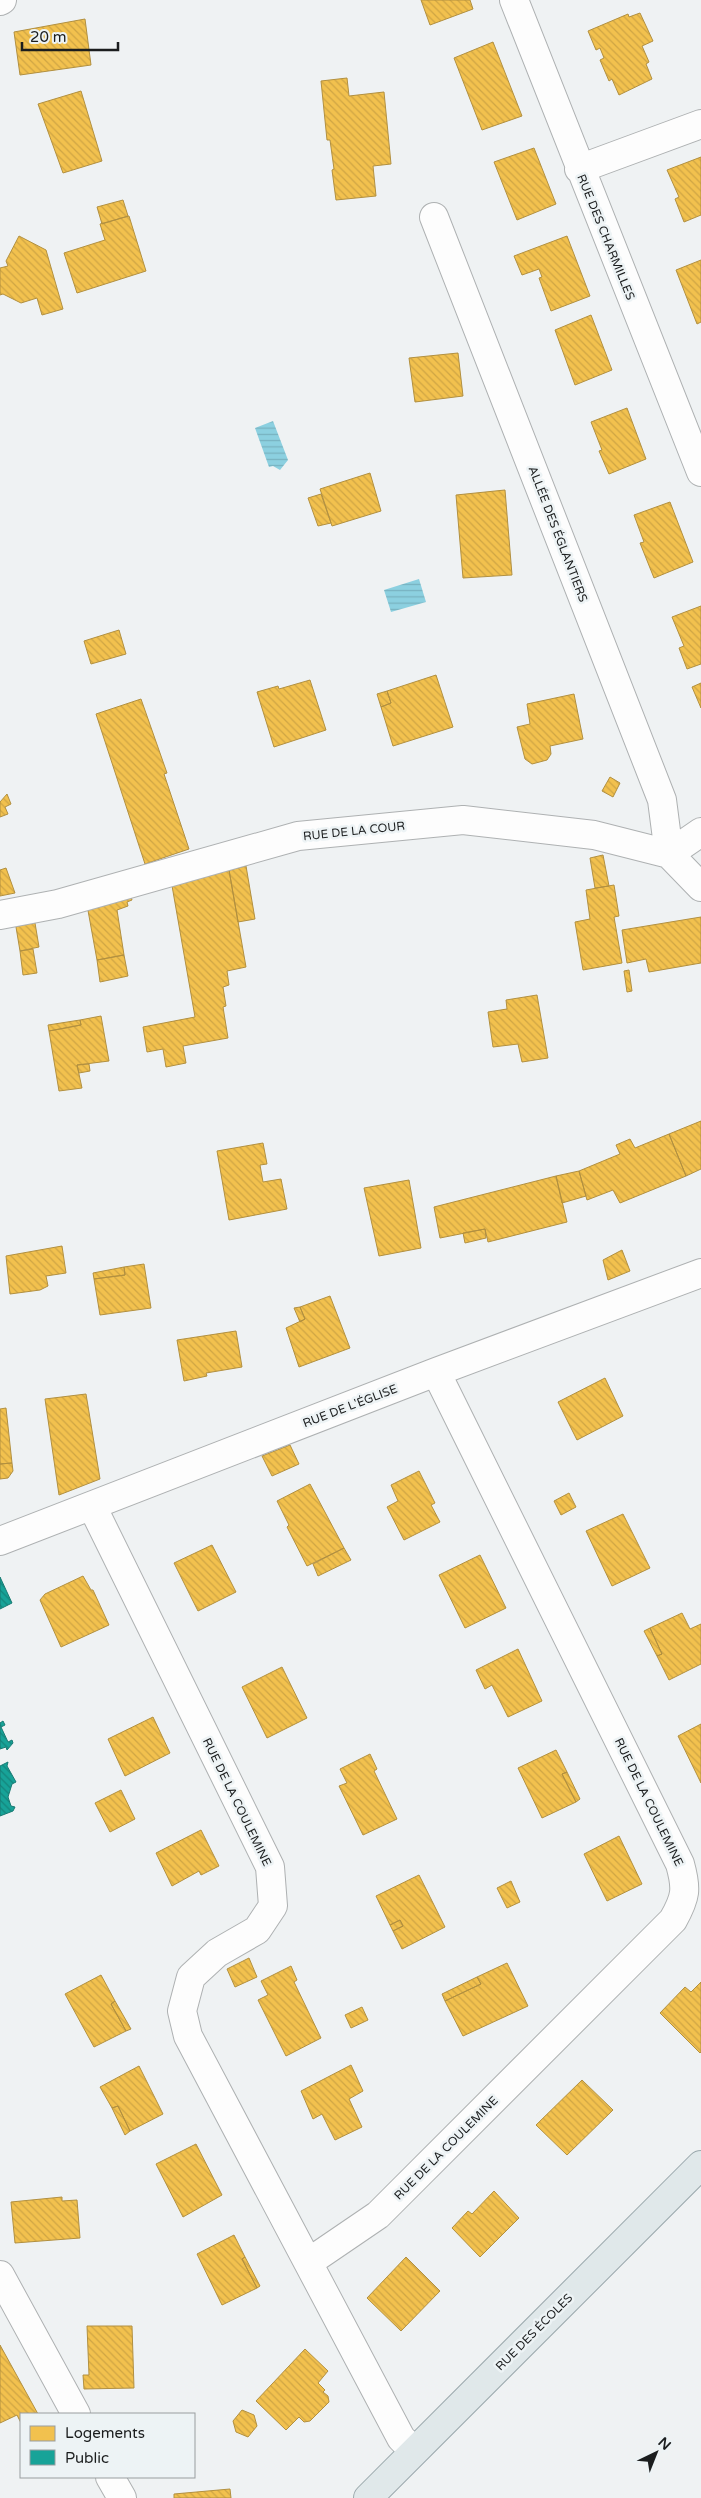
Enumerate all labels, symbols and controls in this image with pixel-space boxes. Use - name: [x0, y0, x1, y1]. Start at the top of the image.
- scale bar: [22, 20, 119, 52]
- text: 20 m: [30, 28, 67, 46]
- street label: RUE DES CHARMILLES: [574, 172, 638, 302]
- street label: ALLÉE DES ÉGLANTIERS: [526, 464, 590, 604]
- street label: RUE DE LA COUR: [302, 819, 406, 843]
- street label: RUE DE L'ÉGLISE: [301, 1381, 399, 1430]
- street label: RUE DE LA COULEMINE: [200, 1736, 274, 1869]
- street label: RUE DE LA COULEMINE: [612, 1736, 686, 1869]
- street label: RUE DE LA COULEMINE: [391, 2093, 501, 2203]
- street label: RUE DES ÉCOLES: [493, 2291, 575, 2373]
- legend: [20, 2413, 195, 2478]
- text: Logements: [65, 2424, 145, 2442]
- north arrow: [631, 2428, 681, 2478]
- text: N: [655, 2434, 674, 2454]
- text: Public: [65, 2449, 109, 2467]

